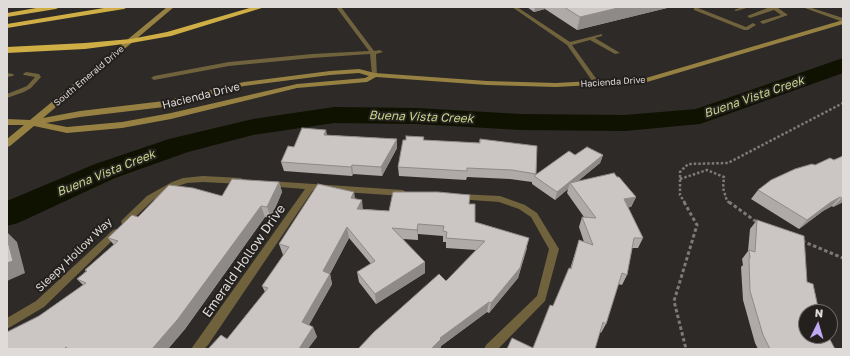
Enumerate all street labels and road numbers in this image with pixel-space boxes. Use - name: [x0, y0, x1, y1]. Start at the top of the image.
- street label: South Emerald Drive: [52, 44, 126, 108]
- street label: Hacienda Drive: [580, 74, 646, 90]
- street label: Hacienda Drive: [161, 80, 241, 112]
- street label: Emerald Hollow Drive: [199, 202, 289, 320]
- street label: Sleepy Hollow Way: [33, 215, 115, 295]

